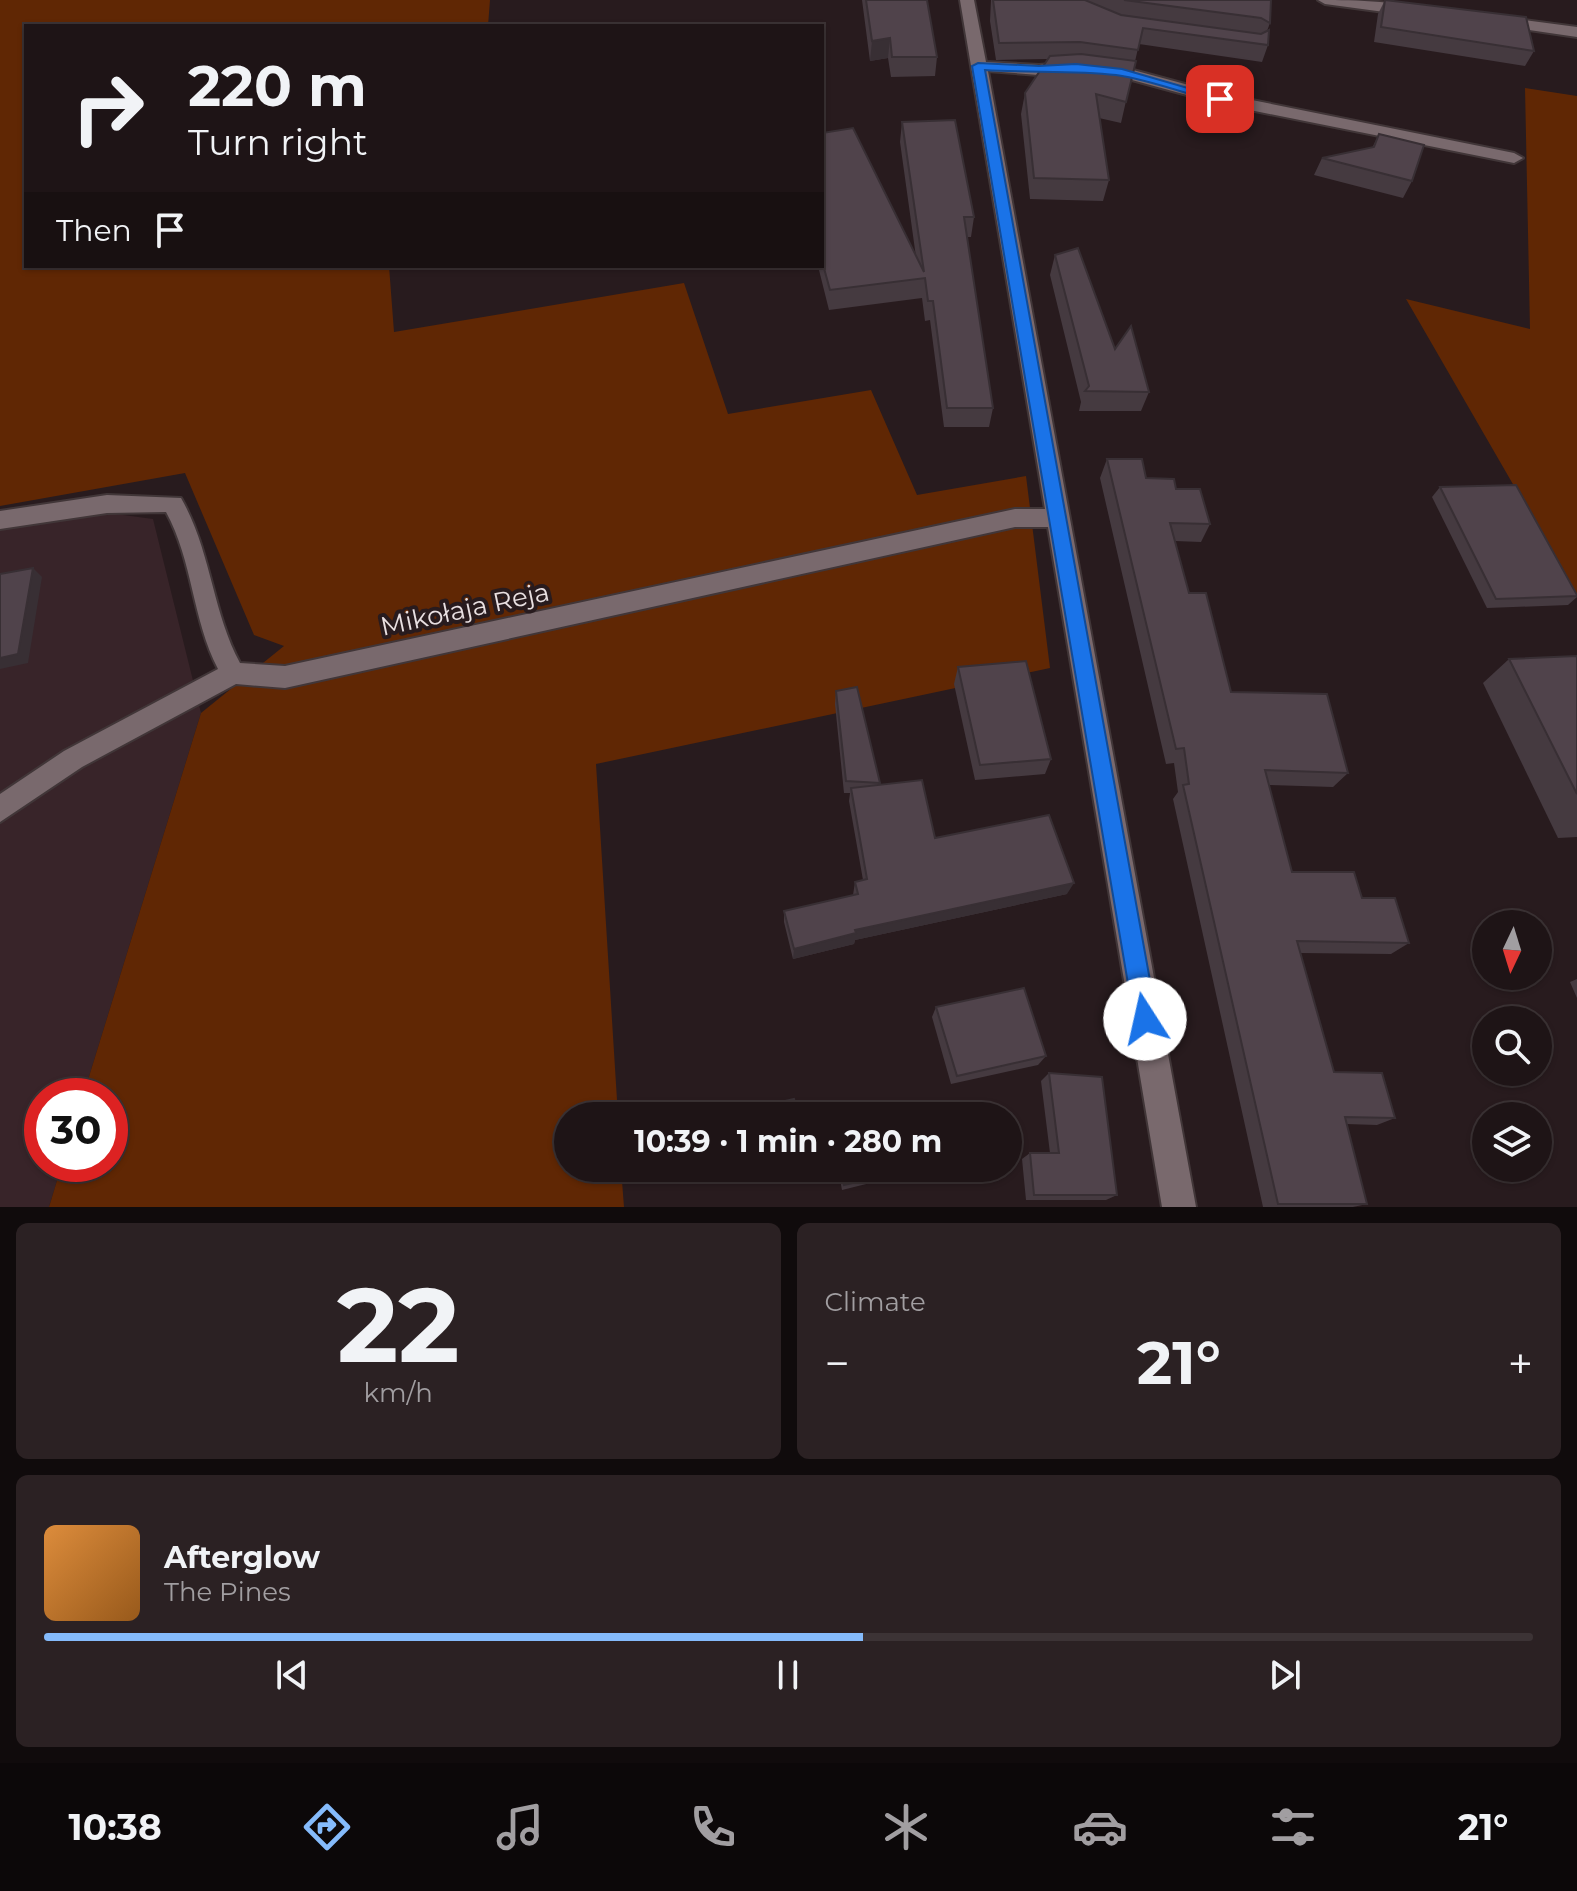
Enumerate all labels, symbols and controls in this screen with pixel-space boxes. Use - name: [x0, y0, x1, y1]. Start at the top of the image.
- text: 220 m: [188, 52, 367, 120]
- icon: right: [56, 56, 160, 160]
- pin: [1186, 65, 1254, 133]
- icon: arrive: [1198, 77, 1242, 121]
- text: Turn right: [188, 120, 368, 164]
- icon: arrive: [148, 208, 192, 252]
- text: Then: [56, 212, 132, 249]
- street label: Mikołaja Reja: [378, 575, 552, 643]
- north arrow: [1472, 910, 1552, 990]
- map controls: [1472, 910, 1552, 1182]
- position arrow: [1103, 977, 1187, 1061]
- button: search: [1472, 1006, 1552, 1086]
- speed limit sign: 30: [24, 1078, 128, 1182]
- button: layers: [1472, 1102, 1552, 1182]
- text: 10:39 · 1 min · 280 m: [634, 1123, 942, 1160]
- text: 22: [337, 1261, 460, 1388]
- text: Climate: [825, 1286, 926, 1318]
- text: 21°: [1137, 1326, 1221, 1399]
- text: −: [825, 1336, 850, 1390]
- text: +: [1508, 1336, 1533, 1390]
- text: km/h: [364, 1377, 433, 1409]
- text: Afterglow: [164, 1539, 320, 1576]
- text: The Pines: [164, 1576, 291, 1608]
- icon: previous: [270, 1653, 314, 1697]
- icon: pause: [766, 1653, 810, 1697]
- icon: next: [1263, 1653, 1307, 1697]
- icon: directions: [299, 1799, 355, 1855]
- icon: music: [492, 1799, 548, 1855]
- icon: phone: [685, 1799, 741, 1855]
- icon: climate: [878, 1799, 934, 1855]
- icon: car: [1072, 1799, 1128, 1855]
- icon: filters: [1265, 1799, 1321, 1855]
- text: 10:38: [69, 1805, 162, 1849]
- text: 21°: [1458, 1805, 1508, 1849]

